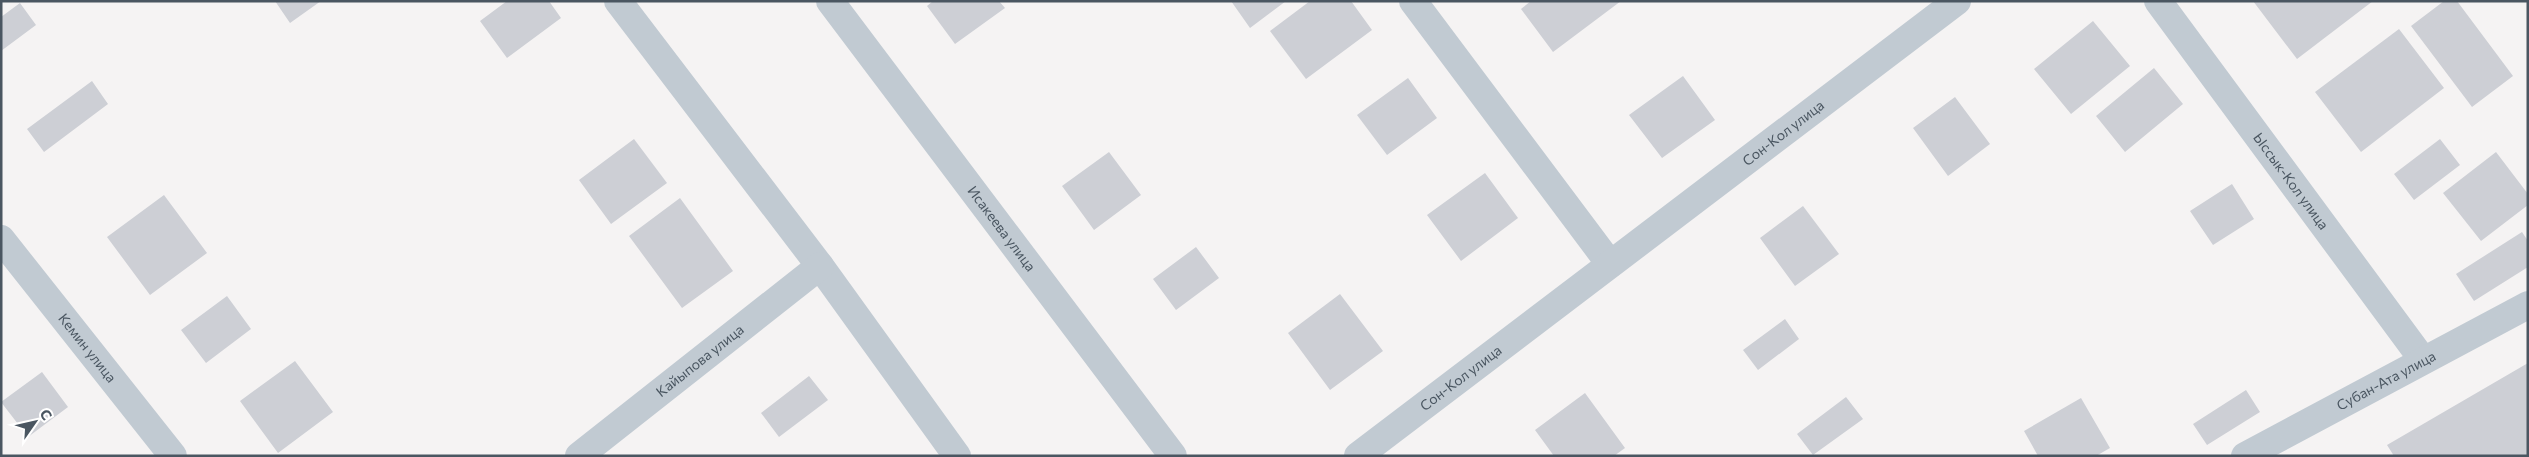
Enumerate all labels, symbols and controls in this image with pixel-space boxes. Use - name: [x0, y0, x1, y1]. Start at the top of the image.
- street label: Сон-Кол улица: [1739, 96, 1827, 169]
- street label: Ыссык-Кол улица: [2250, 129, 2333, 233]
- street label: Исакеева улица: [964, 182, 1040, 274]
- street label: Кемин улица: [55, 310, 120, 386]
- street label: Кайыпова улица: [652, 320, 747, 400]
- street label: Сон-Кол улица: [1416, 341, 1505, 414]
- street label: Субан-Ата улица: [2333, 347, 2438, 414]
- north arrow: [10, 397, 60, 447]
- text: С: [36, 406, 56, 423]

